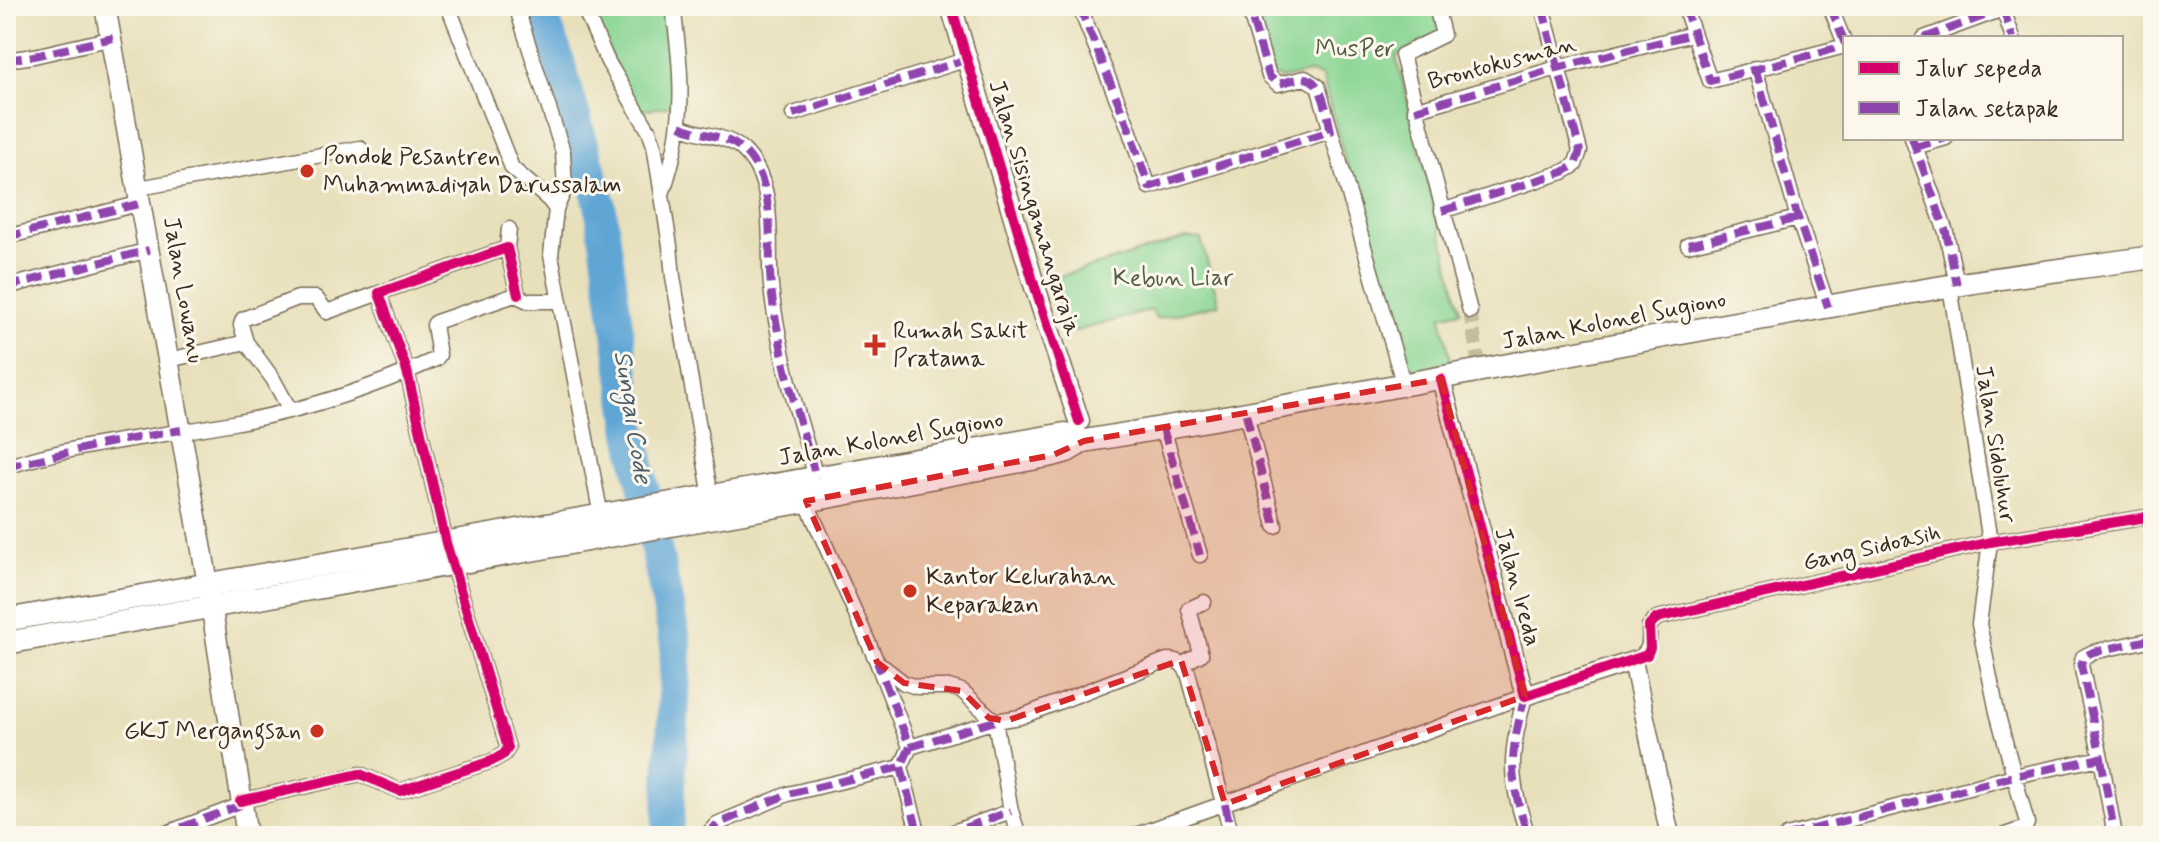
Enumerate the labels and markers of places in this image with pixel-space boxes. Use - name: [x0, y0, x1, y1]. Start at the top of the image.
- place label: Pondok Pesantren Muhammadiyah Darussalam: [323, 142, 622, 201]
- marker: Pondok Pesantren Muhammadiyah Darussalam: [298, 162, 316, 180]
- place label: Rumah Sakit Pratama: [893, 316, 1028, 375]
- marker: Rumah Sakit Pratama: [864, 334, 886, 356]
- place label: Kantor Kelurahan Keparakan: [926, 562, 1116, 621]
- marker: Kantor Kelurahan Keparakan: [901, 582, 919, 600]
- place label: GKJ Mergangsan: [124, 716, 301, 750]
- marker: GKJ Mergangsan: [308, 722, 326, 740]

